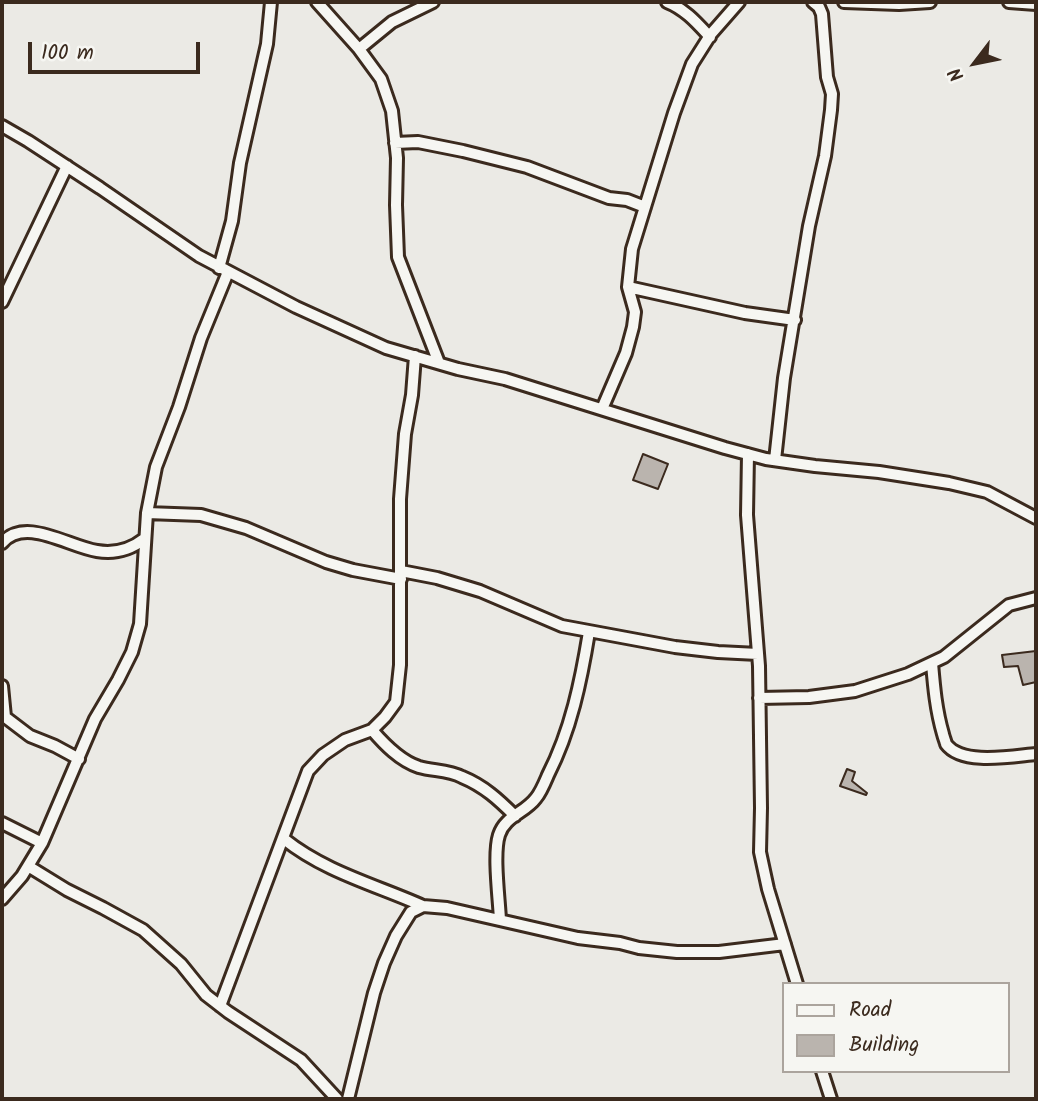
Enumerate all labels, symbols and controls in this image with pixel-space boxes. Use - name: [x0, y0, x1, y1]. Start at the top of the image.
- scale bar: [32, 28, 203, 72]
- north arrow: [940, 28, 1010, 98]
- text: 100 m: [41, 37, 94, 70]
- text: N: [941, 61, 973, 87]
- legend: [782, 982, 1010, 1073]
- text: Road: [849, 994, 891, 1027]
- text: Building: [849, 1029, 919, 1062]

